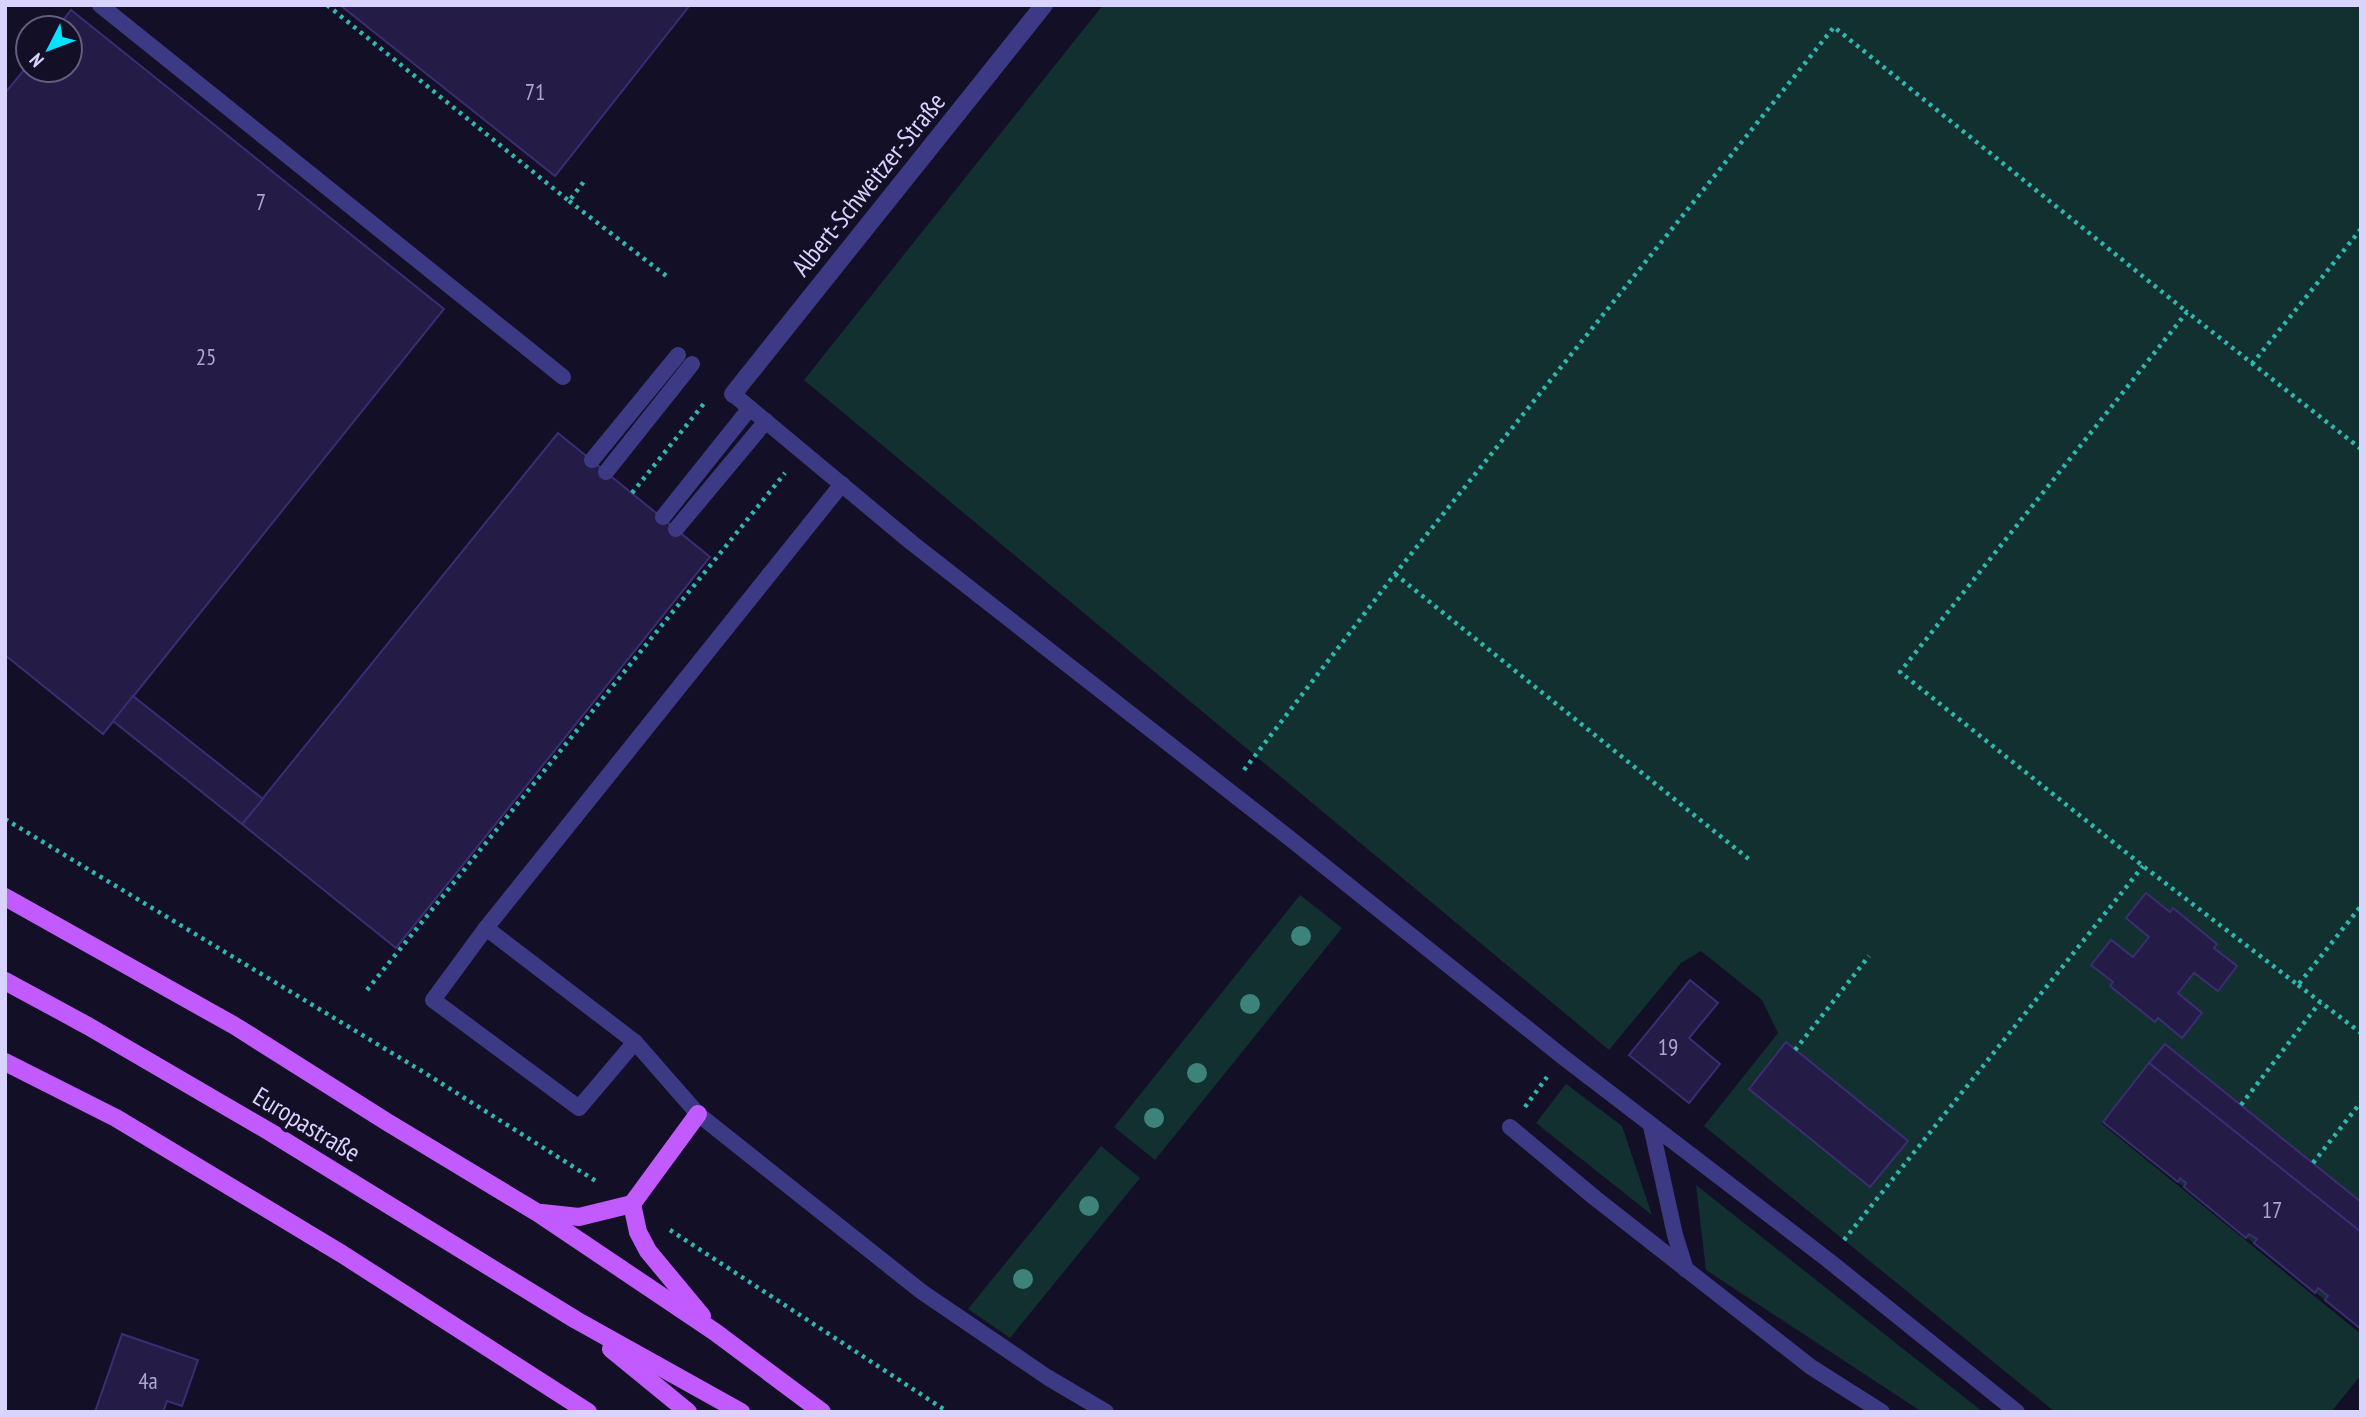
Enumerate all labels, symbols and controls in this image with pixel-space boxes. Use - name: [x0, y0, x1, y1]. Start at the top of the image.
- north arrow: [14, 14, 84, 84]
- text: N: [24, 49, 49, 72]
- house number: 71: [525, 77, 545, 106]
- street label: Albert-Schweitzer-Straße: [784, 86, 952, 282]
- house number: 7: [256, 187, 266, 216]
- house number: 25: [196, 342, 216, 371]
- house number: 19: [1658, 1032, 1678, 1061]
- street label: Europastraße: [247, 1079, 367, 1169]
- house number: 17: [2262, 1195, 2282, 1224]
- house number: 4a: [138, 1366, 158, 1395]

